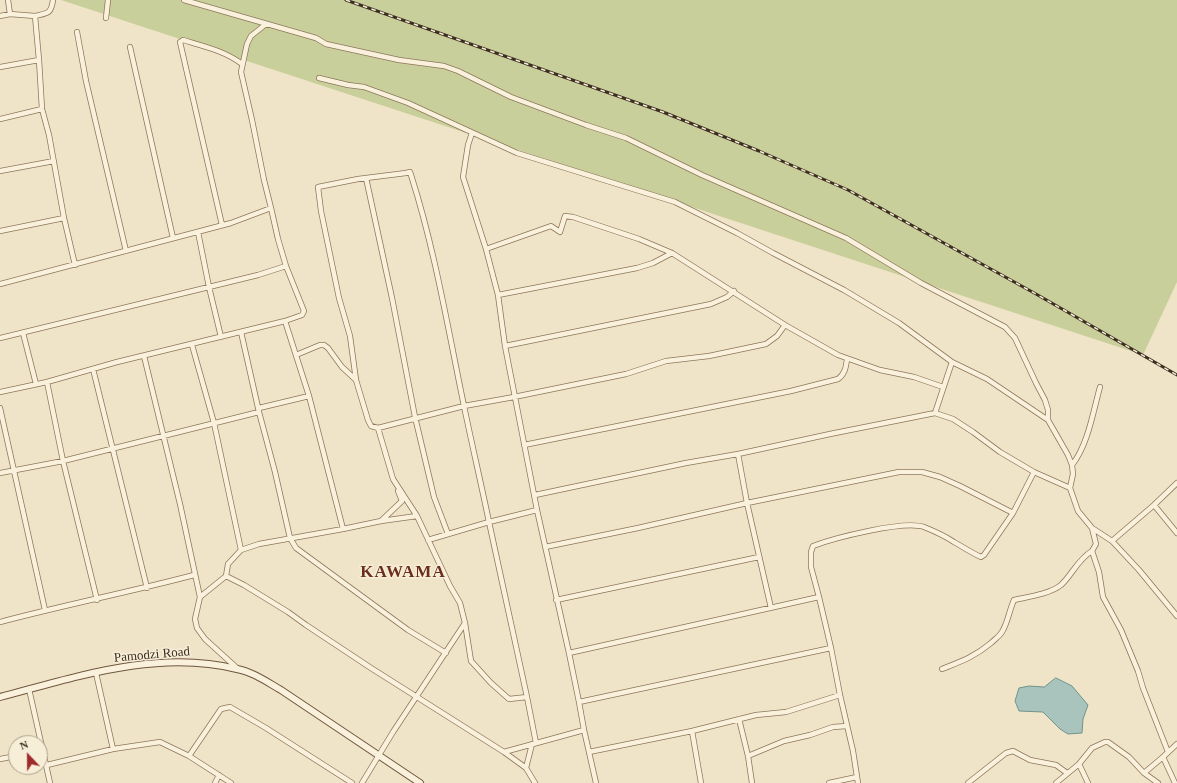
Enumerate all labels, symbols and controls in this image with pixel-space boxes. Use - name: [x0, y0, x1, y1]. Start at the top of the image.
- district label: KAWAMA: [360, 563, 446, 583]
- street label: Pamodzi Road: [113, 644, 191, 666]
- north arrow: [8, 735, 48, 775]
- text: N: [18, 738, 30, 752]

